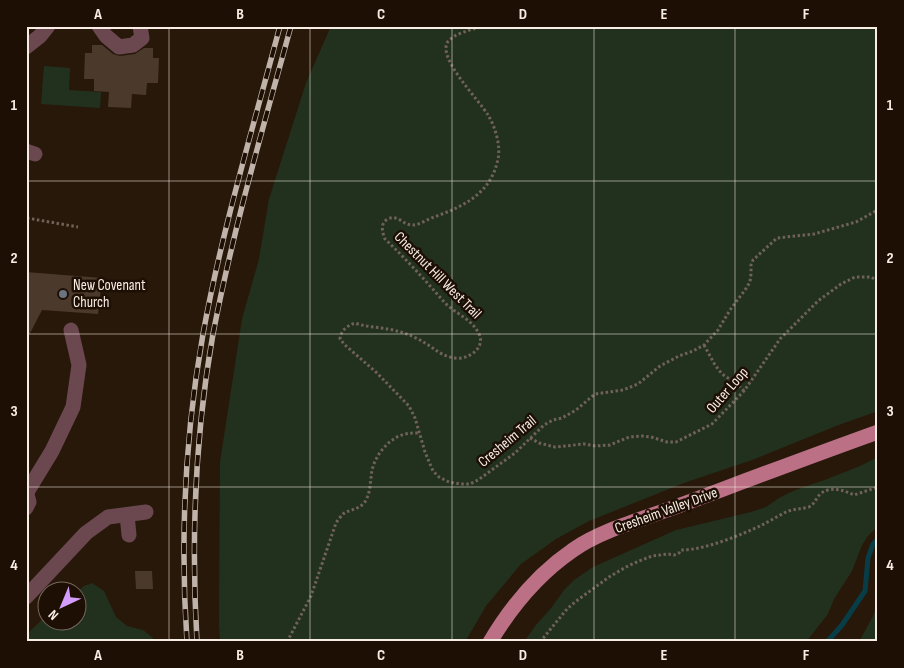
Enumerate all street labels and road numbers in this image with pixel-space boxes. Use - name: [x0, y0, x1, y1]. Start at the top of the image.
- street label: Chestnut Hill West Trail: [390, 228, 485, 323]
- street label: Outer Loop: [702, 363, 753, 417]
- street label: Cresheim Trail: [474, 411, 540, 471]
- street label: Cresheim Valley Drive: [612, 483, 720, 538]

